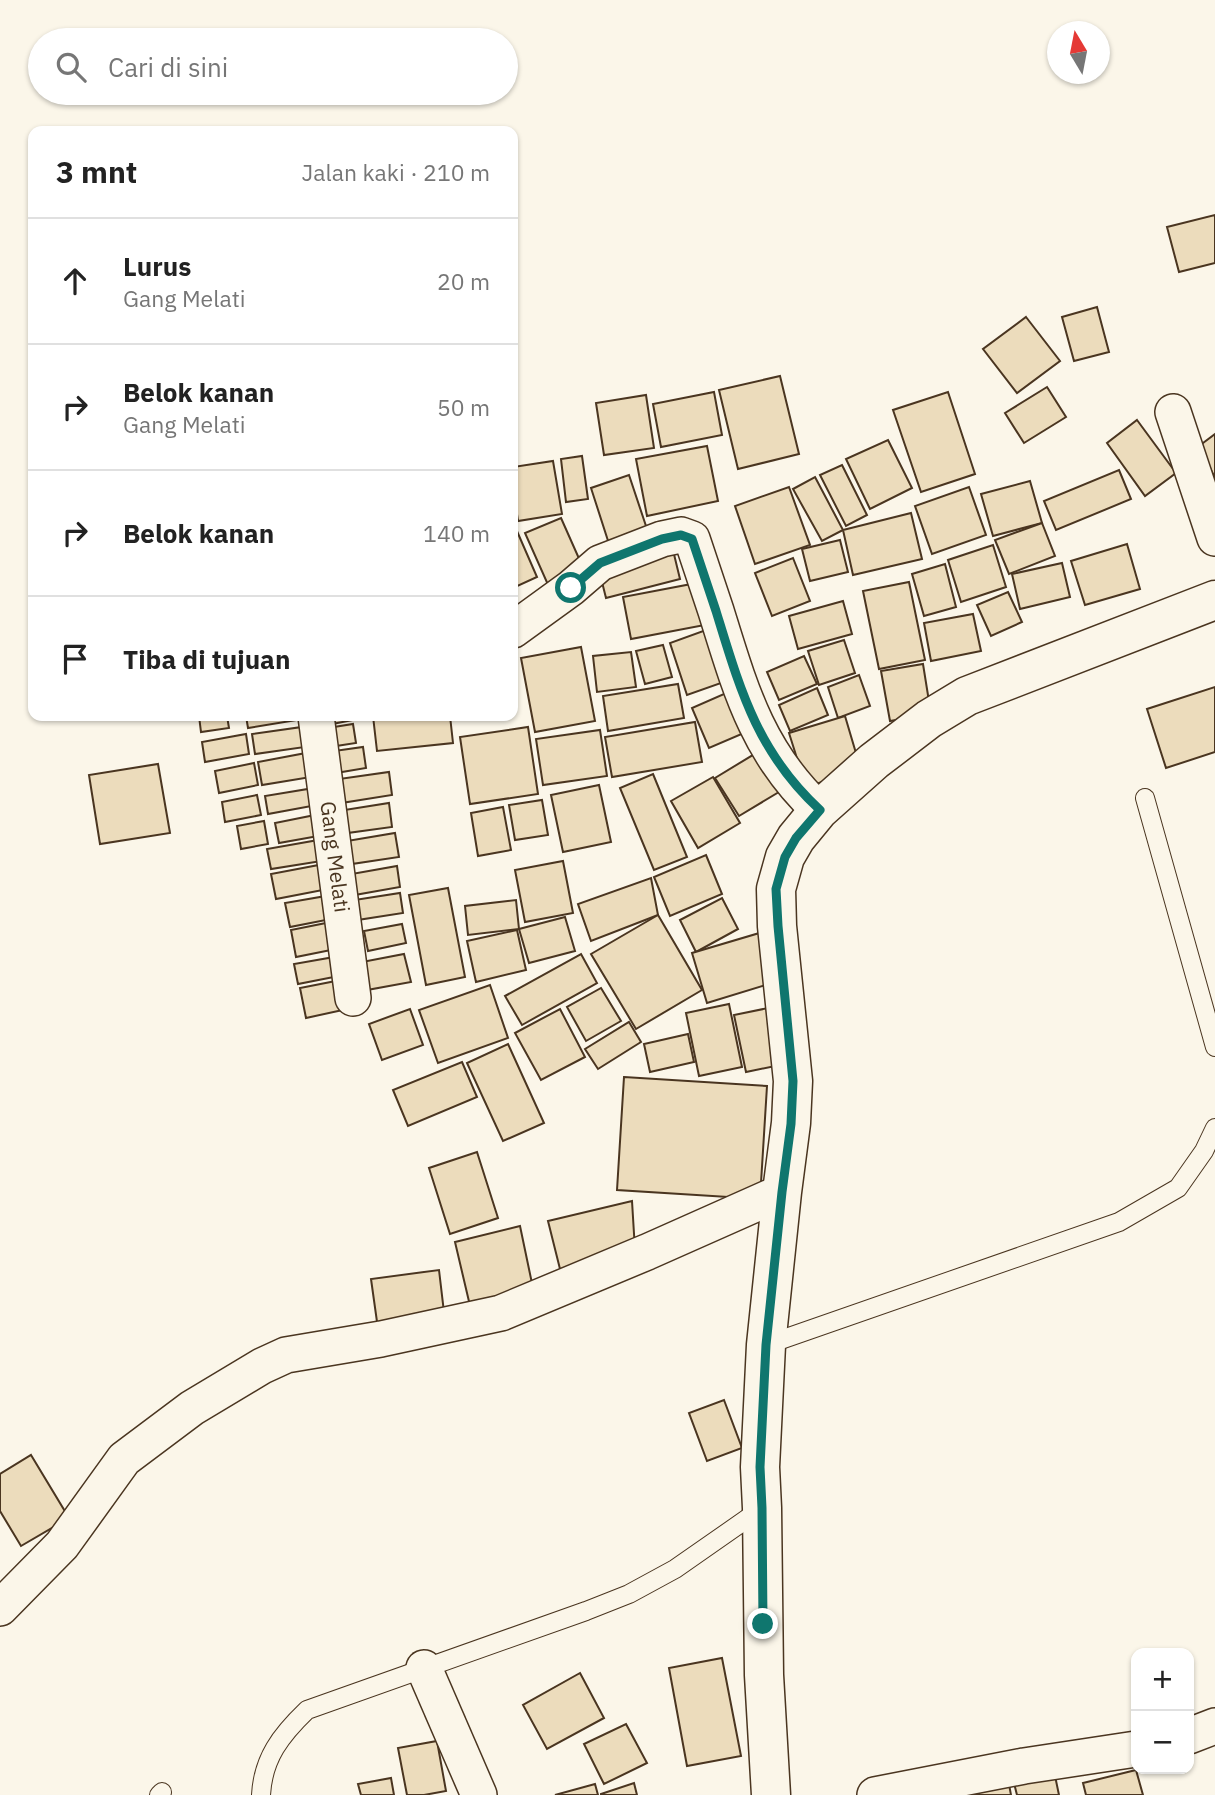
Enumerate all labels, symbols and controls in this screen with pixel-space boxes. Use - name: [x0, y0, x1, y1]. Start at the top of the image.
- north arrow: [1047, 21, 1110, 84]
- search box: [28, 28, 518, 105]
- icon: search: [52, 48, 90, 86]
- text: Cari di sini: [108, 50, 228, 84]
- text: 3 mnt: [56, 152, 137, 191]
- text: Jalan kaki · 210 m: [302, 157, 490, 187]
- text: Lurus: [123, 249, 191, 283]
- icon: ahead: [56, 262, 94, 300]
- text: 20 m: [437, 266, 490, 296]
- text: Gang Melati: [123, 283, 246, 313]
- text: Belok kanan: [123, 375, 274, 409]
- icon: right: [56, 388, 94, 426]
- text: 50 m: [437, 392, 490, 422]
- text: Gang Melati: [123, 409, 246, 439]
- icon: right: [56, 514, 94, 552]
- text: Belok kanan: [123, 516, 274, 550]
- text: 140 m: [423, 518, 490, 548]
- route start: [555, 572, 586, 603]
- icon: arrive: [56, 640, 94, 678]
- text: Tiba di tujuan: [123, 642, 290, 676]
- street label: Gang Melati: [314, 799, 357, 914]
- route end: [747, 1608, 778, 1639]
- map controls: [1131, 1648, 1194, 1774]
- button: +: [1131, 1648, 1194, 1711]
- button: −: [1131, 1711, 1194, 1774]

